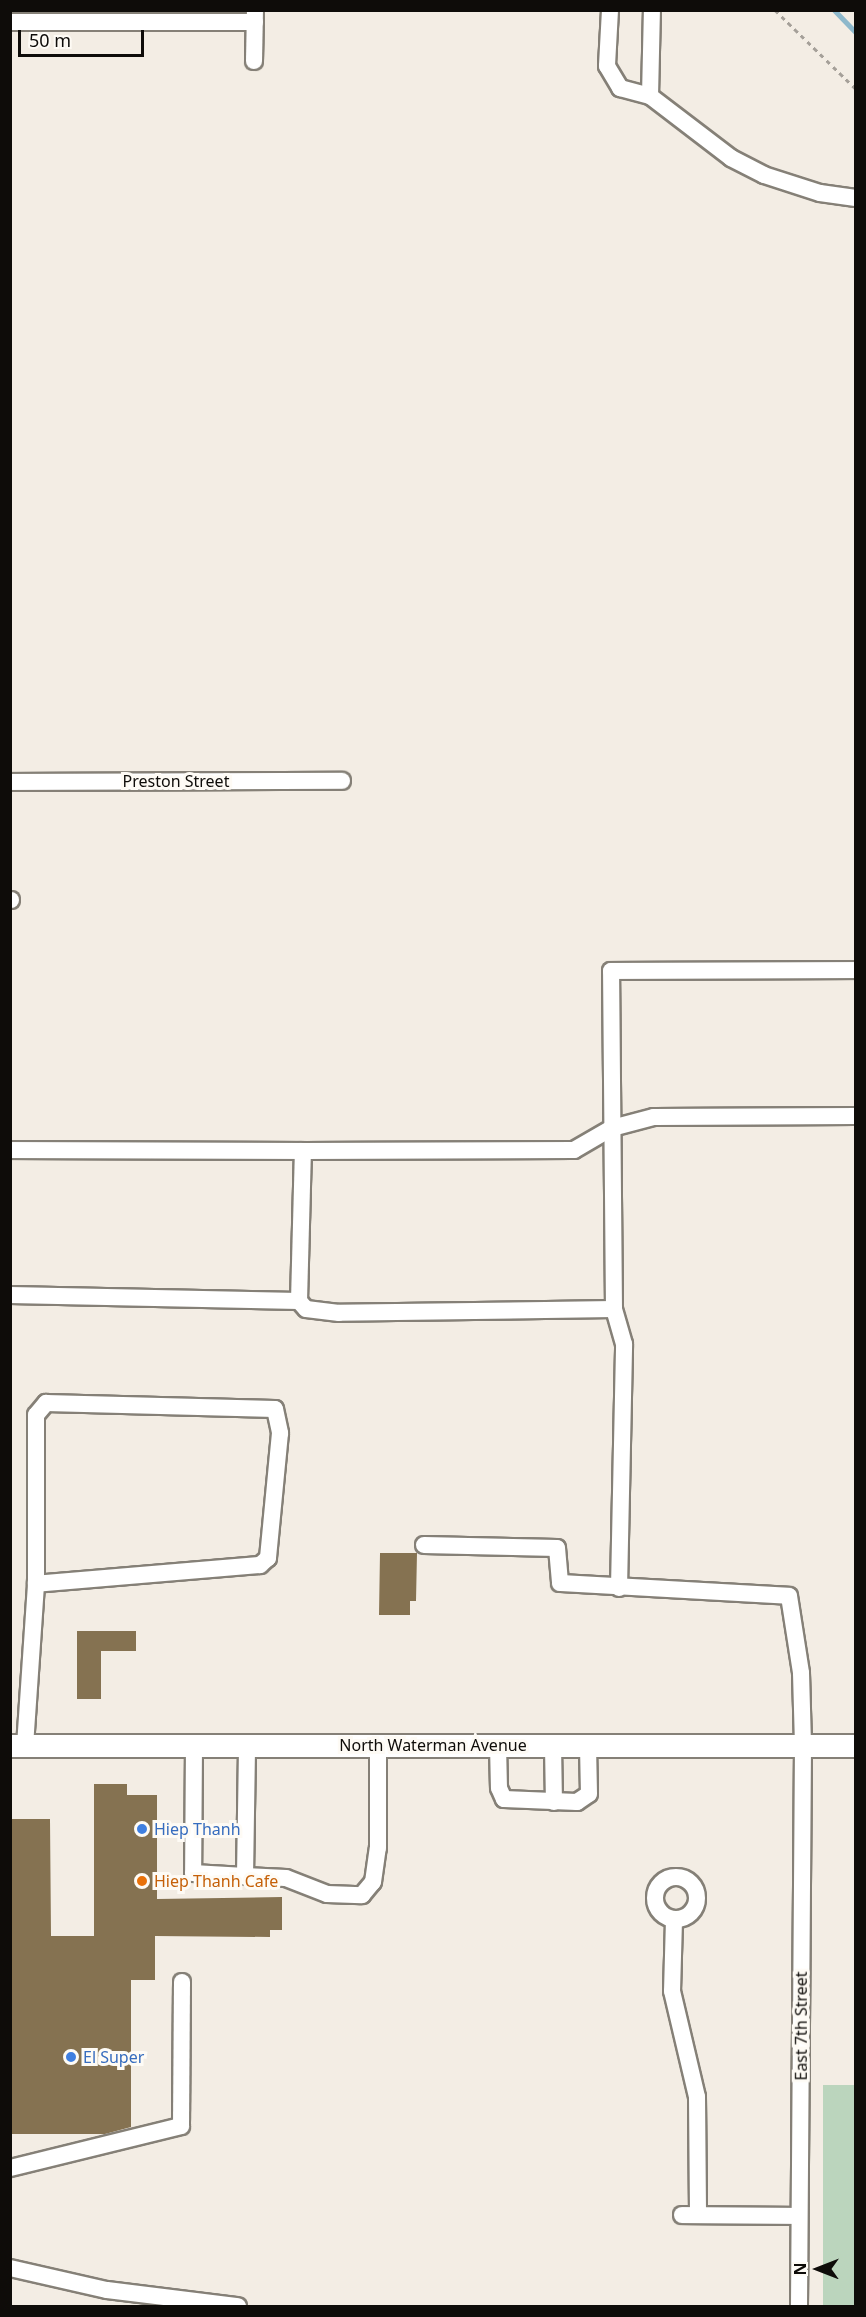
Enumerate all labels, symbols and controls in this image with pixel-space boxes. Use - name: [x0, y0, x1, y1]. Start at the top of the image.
- scale bar: [21, 18, 147, 56]
- text: 50 m: [29, 28, 71, 52]
- street label: Preston Street: [123, 771, 229, 791]
- street label: North Waterman Avenue: [339, 1735, 527, 1755]
- place label: Hiep Thanh: [154, 1819, 241, 1839]
- marker: Hiep Thanh: [135, 1822, 149, 1836]
- place label: Hiep Thanh Cafe: [154, 1871, 278, 1891]
- marker: Hiep Thanh Cafe: [135, 1874, 149, 1888]
- street label: East 7th Street: [791, 1971, 811, 2081]
- place label: El Super: [83, 2047, 144, 2067]
- marker: El Super: [64, 2050, 78, 2064]
- north arrow: [788, 2239, 848, 2299]
- text: N: [789, 2263, 811, 2276]

